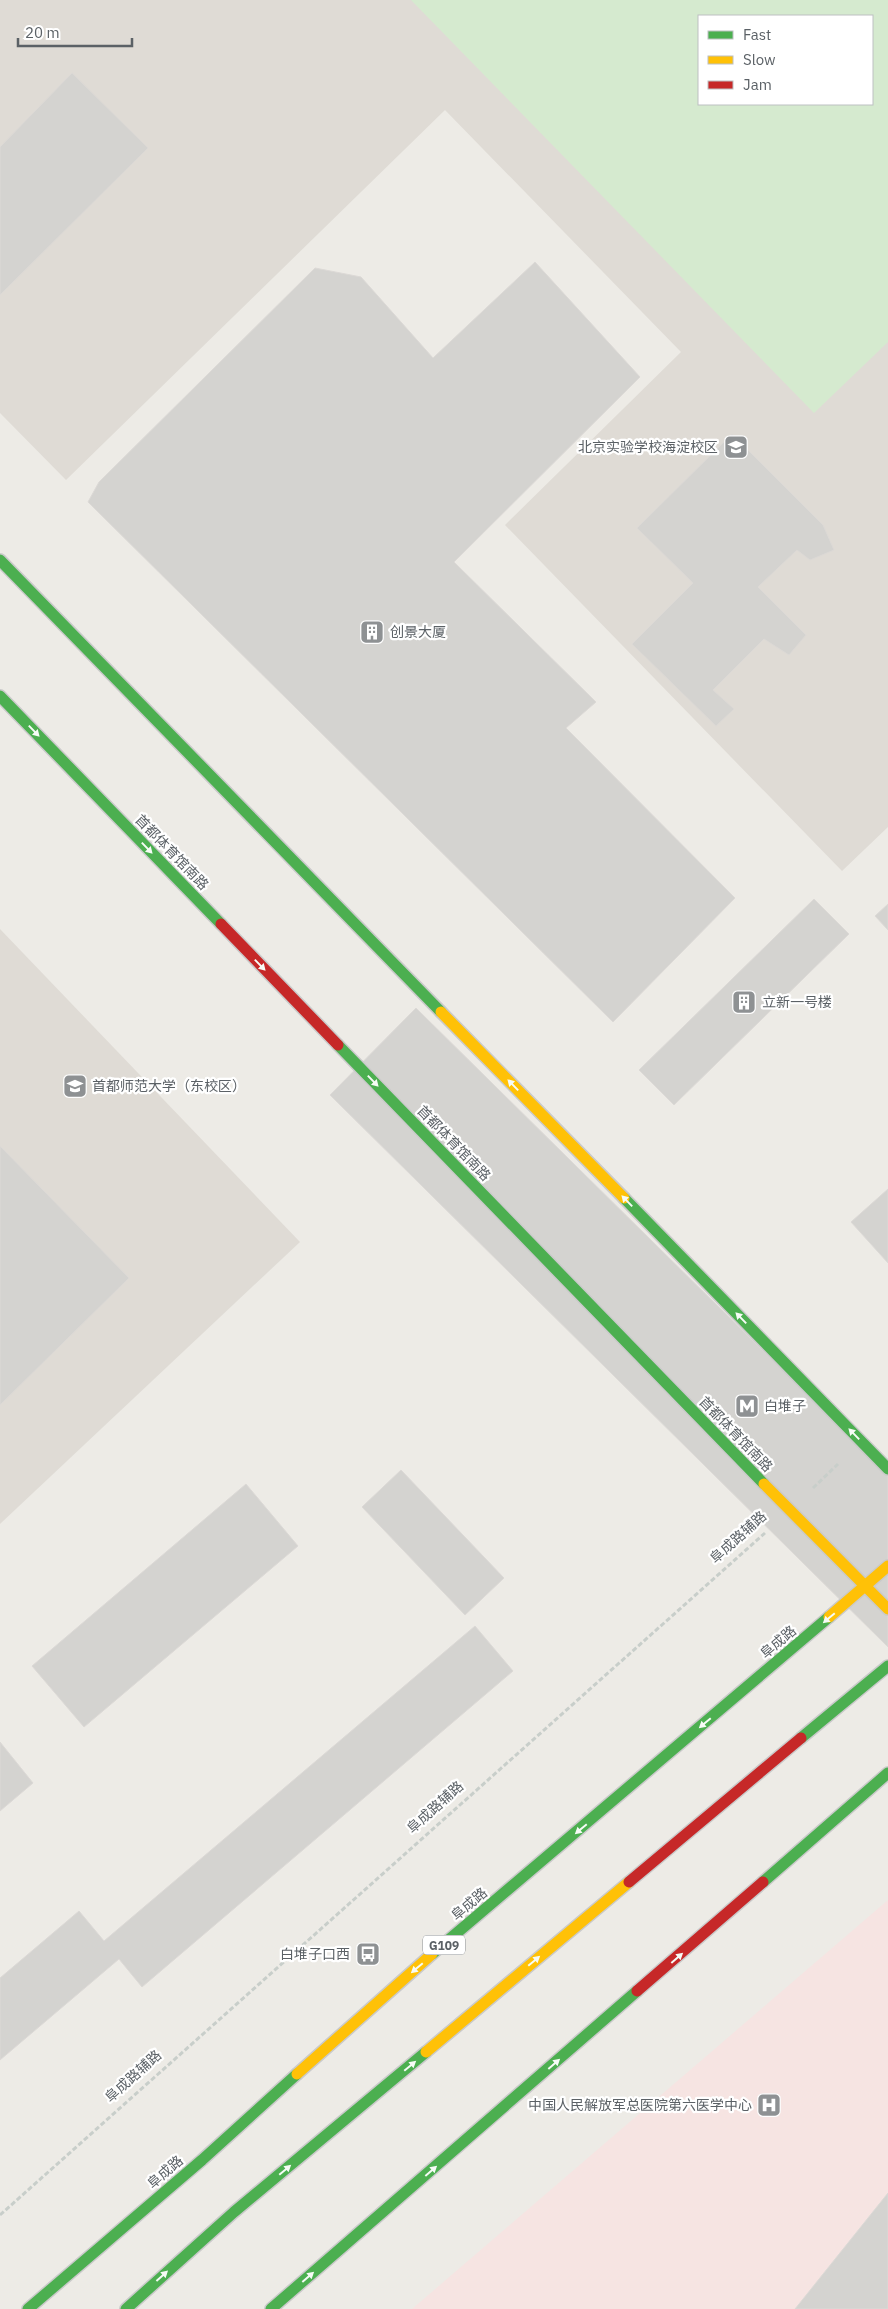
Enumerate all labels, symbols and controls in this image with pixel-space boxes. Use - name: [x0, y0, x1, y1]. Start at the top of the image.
- scale bar: [18, 15, 131, 47]
- legend: [698, 15, 873, 105]
- text: 20 m: [25, 23, 60, 42]
- text: Fast: [743, 25, 771, 44]
- text: Slow: [743, 50, 776, 69]
- text: Jam: [743, 75, 772, 94]
- school or university icon: 北京实验学校海淀校区: [723, 434, 749, 460]
- place label: 北京实验学校海淀校区: [578, 438, 718, 456]
- building icon: 创景大厦: [359, 619, 385, 645]
- place label: 创景大厦: [390, 623, 446, 641]
- one-way arrow: [28, 725, 40, 737]
- street label: 首都体育馆南路: [131, 811, 213, 893]
- one-way arrow: [141, 842, 153, 854]
- one-way arrow: [254, 958, 266, 970]
- building icon: 立新一号楼: [731, 989, 757, 1015]
- place label: 立新一号楼: [762, 993, 832, 1011]
- school or university icon: 首都师范大学（东校区）: [62, 1073, 88, 1099]
- one-way arrow: [367, 1075, 379, 1087]
- place label: 首都师范大学（东校区）: [92, 1077, 246, 1095]
- one-way arrow: [507, 1079, 519, 1091]
- street label: 首都体育馆南路: [413, 1102, 495, 1184]
- one-way arrow: [621, 1196, 633, 1208]
- one-way arrow: [735, 1312, 747, 1324]
- street label: 首都体育馆南路: [695, 1393, 777, 1475]
- metro station icon: 白堆子: [734, 1393, 760, 1419]
- place label: 白堆子: [764, 1397, 806, 1415]
- one-way arrow: [848, 1428, 860, 1440]
- street label: 阜成路辅路: [706, 1507, 770, 1567]
- one-way arrow: [822, 1613, 835, 1624]
- street label: 阜成路: [756, 1622, 800, 1662]
- one-way arrow: [699, 1718, 712, 1729]
- street label: 阜成路辅路: [403, 1777, 467, 1837]
- one-way arrow: [575, 1823, 588, 1834]
- street label: 阜成路: [447, 1884, 491, 1924]
- road number: G109: [423, 1936, 465, 1954]
- bus stop icon: 白堆子口西: [355, 1941, 381, 1967]
- place label: 白堆子口西: [280, 1945, 350, 1963]
- one-way arrow: [670, 1952, 682, 1964]
- one-way arrow: [528, 1956, 541, 1967]
- one-way arrow: [411, 1962, 423, 1973]
- street label: 阜成路辅路: [101, 2046, 165, 2106]
- one-way arrow: [547, 2058, 559, 2070]
- one-way arrow: [403, 2060, 416, 2071]
- hospital icon: 中国人民解放军总医院第六医学中心: [756, 2092, 782, 2118]
- place label: 中国人民解放军总医院第六医学中心: [528, 2096, 752, 2114]
- street label: 阜成路: [143, 2151, 187, 2193]
- one-way arrow: [278, 2164, 291, 2175]
- one-way arrow: [424, 2165, 437, 2176]
- one-way arrow: [156, 2271, 169, 2282]
- one-way arrow: [301, 2271, 313, 2283]

